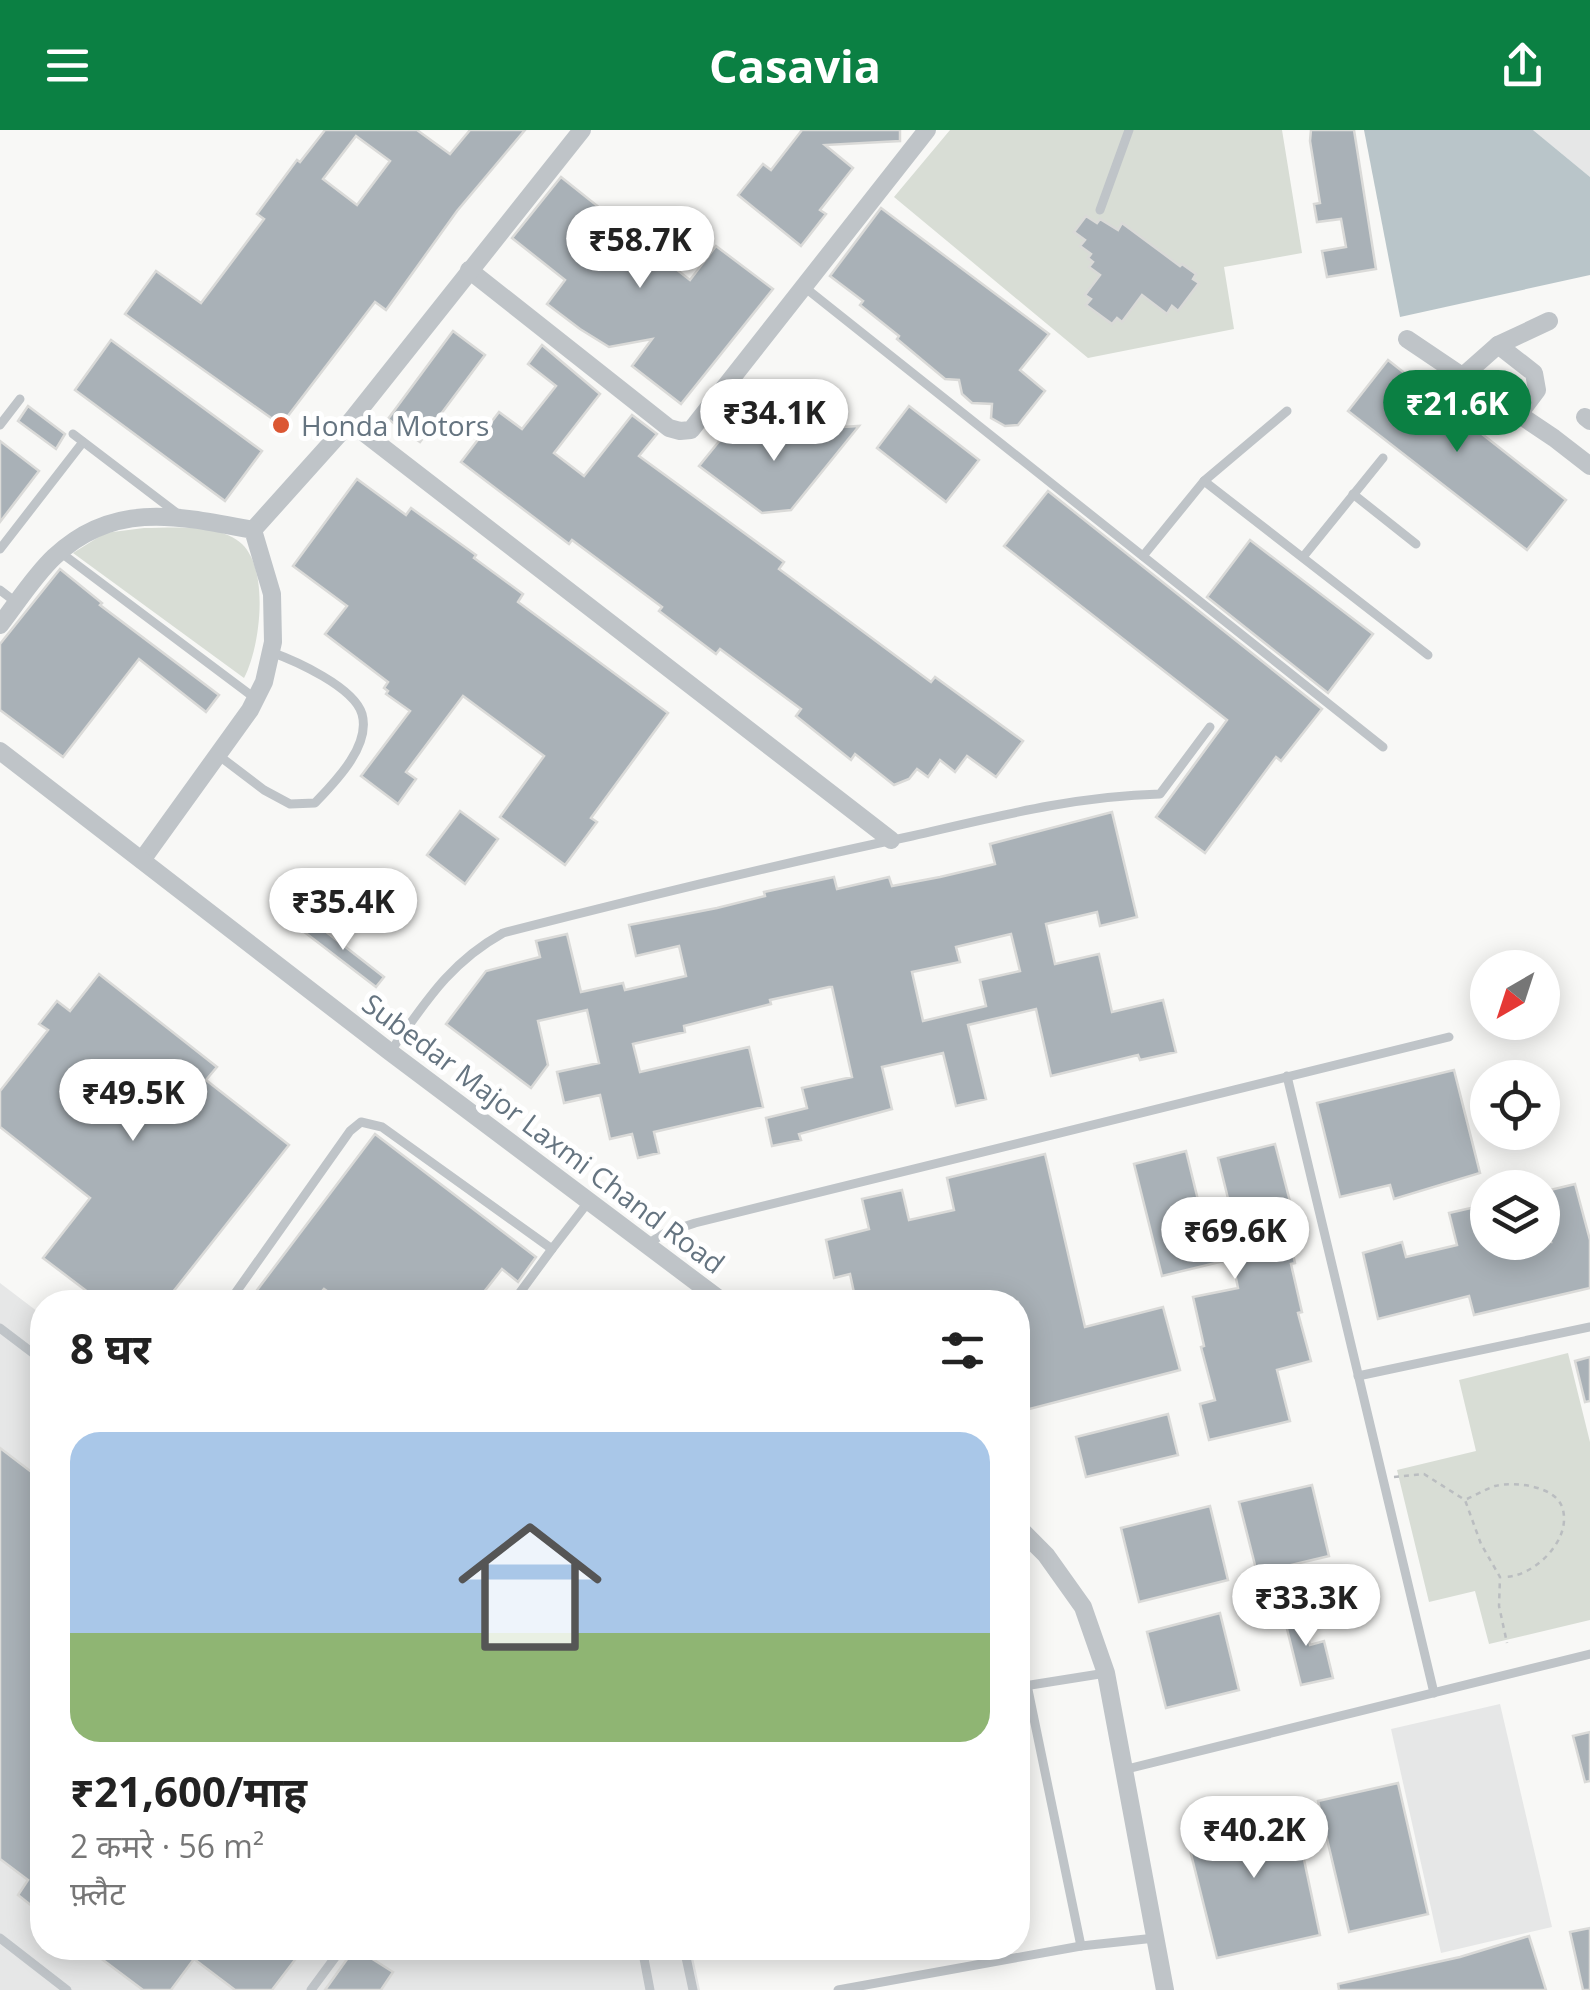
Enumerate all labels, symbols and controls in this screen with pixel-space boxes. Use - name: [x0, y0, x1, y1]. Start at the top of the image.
- text: Casavia: [709, 35, 881, 96]
- icon: menu: [40, 38, 95, 93]
- icon: share: [1495, 38, 1550, 93]
- pin: ₹58.7K: [559, 206, 721, 291]
- text: ₹58.7K: [588, 217, 692, 260]
- pin: ₹21.6K: [1376, 370, 1538, 455]
- pin: ₹34.1K: [693, 379, 855, 464]
- text: ₹21.6K: [1405, 381, 1509, 424]
- text: ₹34.1K: [722, 390, 826, 433]
- place label: Honda Motors: [301, 406, 489, 444]
- marker: Honda Motors: [270, 414, 292, 436]
- pin: ₹35.4K: [262, 868, 424, 953]
- text: ₹35.4K: [291, 879, 395, 922]
- north arrow: [1470, 950, 1560, 1040]
- map controls: [1470, 950, 1560, 1260]
- street label: Subedar Major Laxmi Chand Road: [355, 984, 733, 1282]
- pin: ₹49.5K: [52, 1059, 214, 1144]
- button: locate: [1470, 1060, 1560, 1150]
- text: ₹49.5K: [81, 1070, 185, 1113]
- button: layers: [1470, 1170, 1560, 1260]
- pin: ₹69.6K: [1154, 1197, 1316, 1282]
- text: ₹69.6K: [1183, 1208, 1287, 1251]
- text: 8 घर: [70, 1319, 151, 1376]
- icon: filters: [935, 1323, 990, 1378]
- icon: home: [440, 1497, 620, 1677]
- pin: ₹33.3K: [1225, 1564, 1387, 1649]
- text: ₹33.3K: [1254, 1575, 1358, 1618]
- text: ₹21,600/माह: [70, 1762, 307, 1819]
- pin: ₹40.2K: [1173, 1796, 1335, 1881]
- text: ₹40.2K: [1202, 1807, 1306, 1850]
- text: 2 कमरे · 56 m²: [70, 1824, 264, 1867]
- text: फ़्लैट: [70, 1871, 125, 1914]

